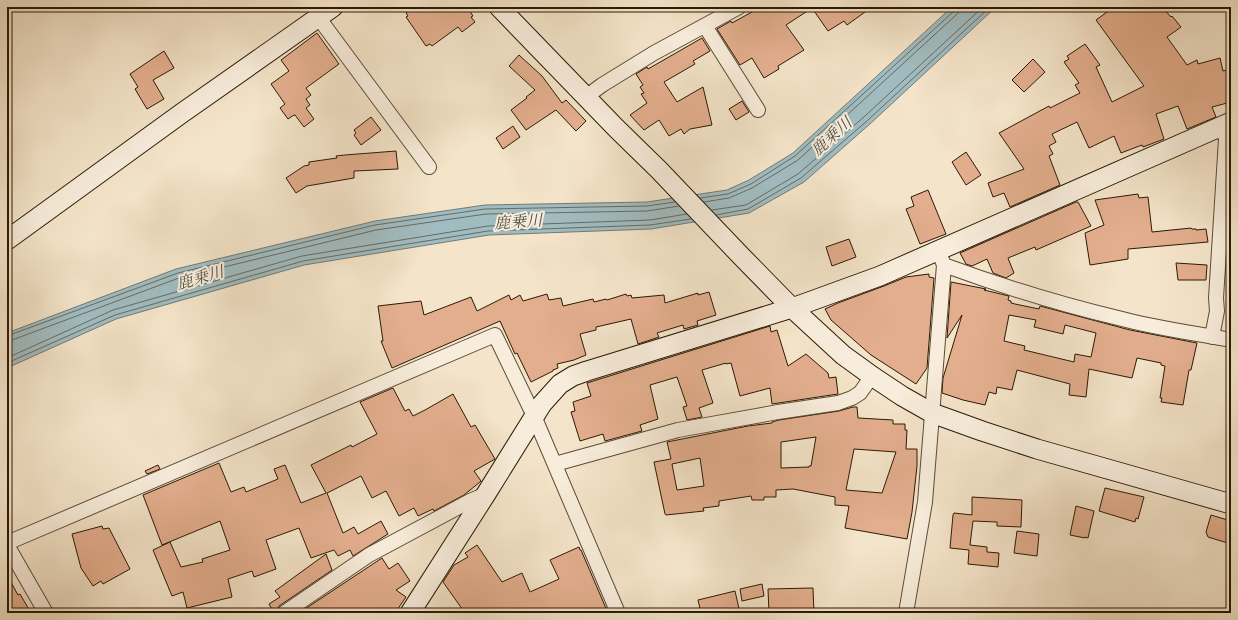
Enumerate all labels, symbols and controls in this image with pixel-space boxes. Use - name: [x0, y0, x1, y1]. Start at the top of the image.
- water label: 鹿乗川: [808, 113, 857, 159]
- water label: 鹿乗川: [493, 211, 545, 233]
- water label: 鹿乗川: [175, 262, 228, 293]

